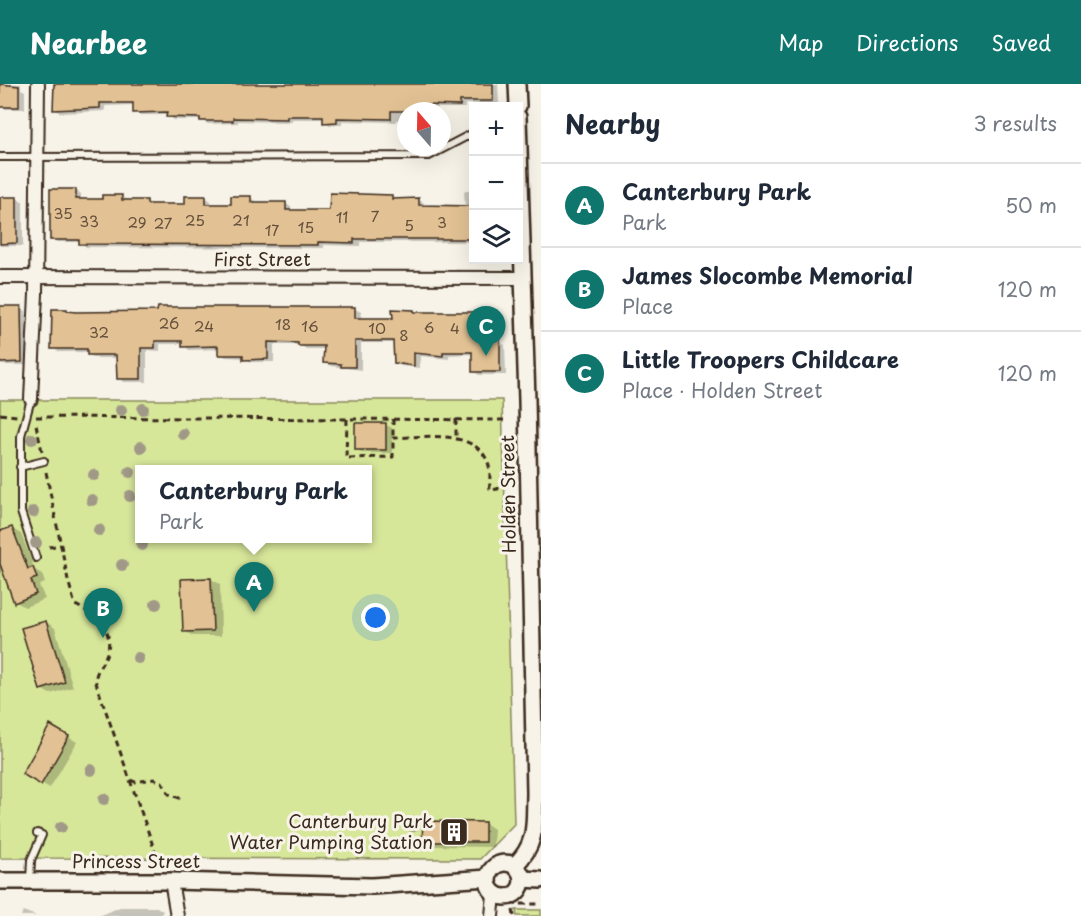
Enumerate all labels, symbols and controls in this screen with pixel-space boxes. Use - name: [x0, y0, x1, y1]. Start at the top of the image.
- text: Nearbee: [30, 21, 147, 64]
- text: Map: [778, 26, 823, 58]
- text: Directions: [856, 26, 958, 58]
- text: Saved: [991, 26, 1051, 58]
- north arrow: [397, 102, 451, 156]
- map controls: [469, 102, 523, 264]
- button: +: [469, 102, 523, 156]
- text: Nearby: [565, 104, 660, 143]
- text: 3 results: [974, 108, 1057, 138]
- button: −: [469, 156, 523, 210]
- text: Canterbury Park: [622, 174, 811, 207]
- text: A: [577, 190, 592, 220]
- text: 50 m: [1005, 190, 1057, 220]
- house number: 35: [53, 201, 73, 224]
- house number: 7: [371, 204, 380, 227]
- house number: 11: [336, 205, 348, 228]
- text: Park: [622, 207, 667, 237]
- house number: 25: [185, 208, 205, 231]
- house number: 21: [232, 208, 250, 231]
- house number: 33: [79, 209, 99, 232]
- house number: 29: [127, 210, 147, 233]
- house number: 3: [437, 210, 447, 233]
- button: layers: [469, 210, 523, 264]
- house number: 27: [154, 211, 173, 234]
- house number: 5: [404, 213, 414, 236]
- house number: 15: [298, 215, 314, 238]
- house number: 17: [265, 218, 279, 241]
- street label: First Street: [213, 245, 311, 272]
- text: James Slocombe Memorial: [622, 258, 913, 291]
- text: B: [578, 274, 591, 304]
- text: 120 m: [998, 274, 1057, 304]
- text: Place: [622, 291, 673, 321]
- pin: C: [466, 306, 506, 356]
- house number: 26: [159, 311, 179, 334]
- house number: 18: [275, 312, 291, 335]
- house number: 24: [194, 314, 214, 337]
- house number: 16: [301, 314, 319, 337]
- house number: 6: [424, 315, 434, 338]
- house number: 10: [368, 316, 386, 339]
- house number: 4: [450, 316, 460, 339]
- house number: 32: [89, 320, 109, 343]
- house number: 8: [399, 323, 409, 346]
- text: Little Troopers Childcare: [622, 342, 899, 375]
- text: C: [577, 358, 592, 388]
- text: 120 m: [998, 358, 1057, 388]
- text: Place · Holden Street: [622, 375, 822, 405]
- street label: Holden Street: [493, 435, 522, 553]
- popup: [135, 465, 372, 543]
- text: Canterbury Park: [159, 473, 348, 506]
- text: Park: [159, 506, 204, 536]
- pin: A: [234, 562, 274, 612]
- pin: B: [84, 588, 122, 638]
- your location: [361, 603, 390, 632]
- place label: Canterbury Park Water Pumping Station: [229, 807, 433, 855]
- building icon: Canterbury Park Water Pumping Station: [438, 816, 470, 848]
- street label: Princess Street: [72, 847, 200, 874]

